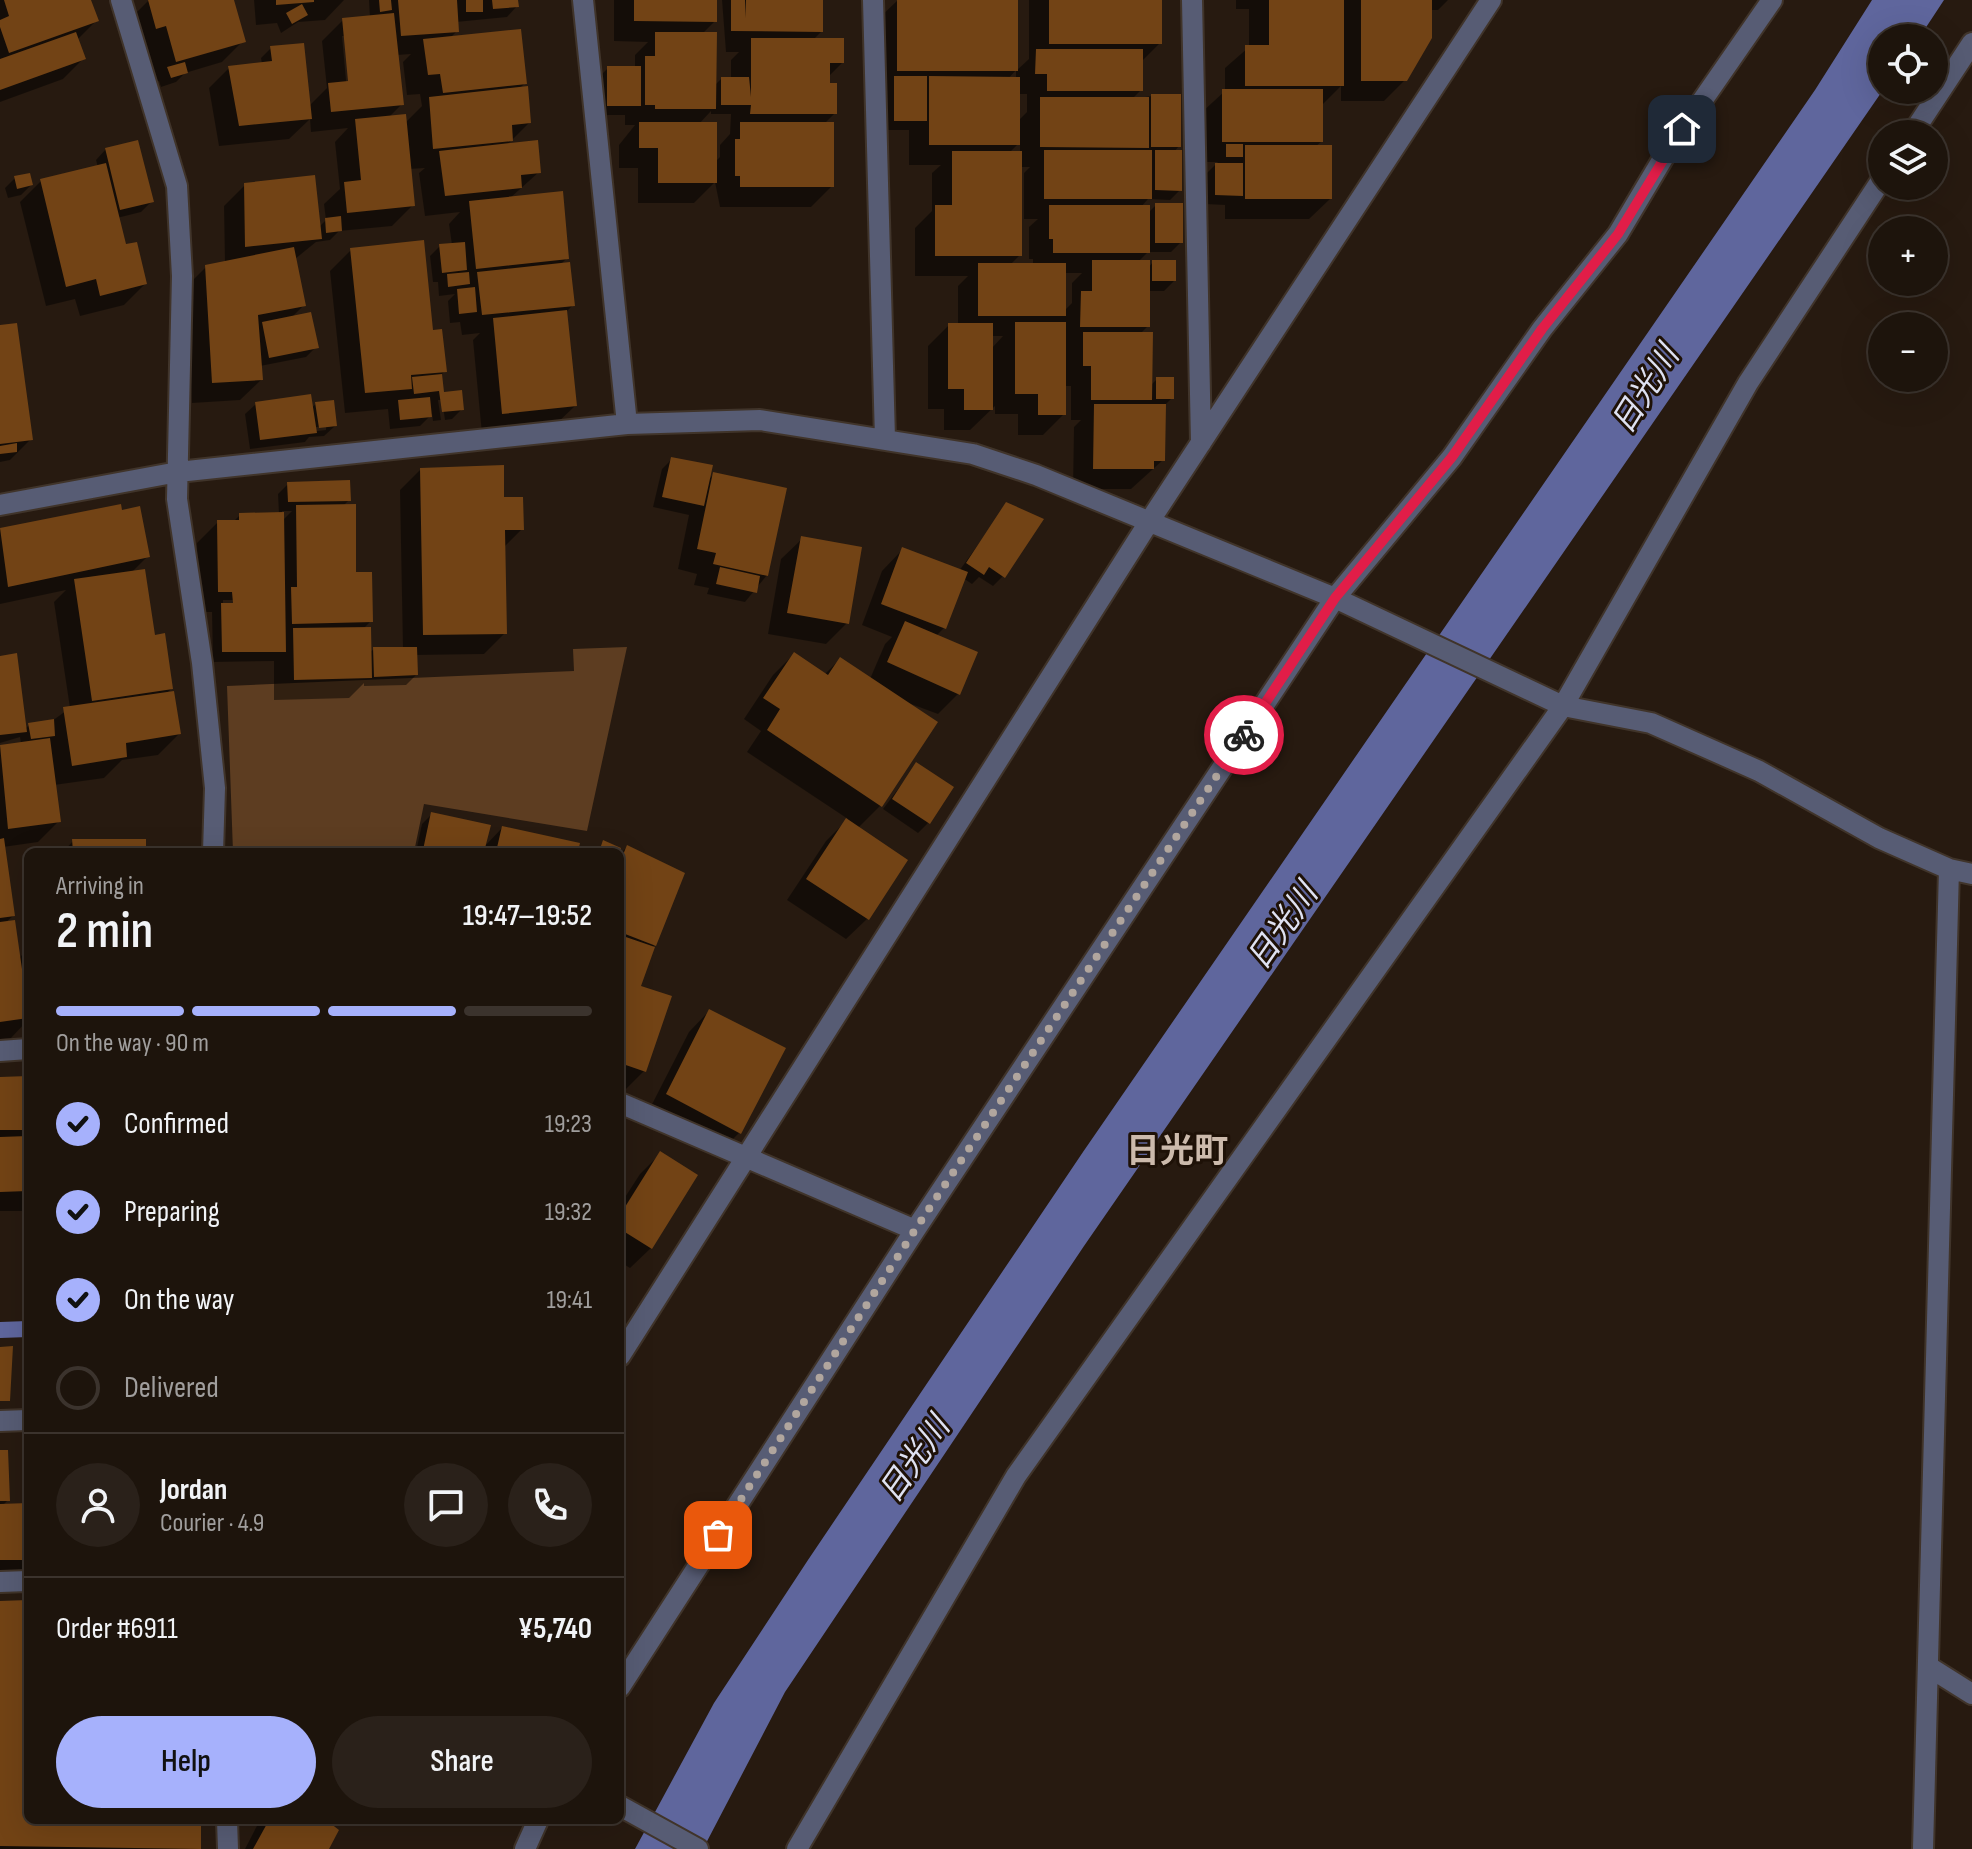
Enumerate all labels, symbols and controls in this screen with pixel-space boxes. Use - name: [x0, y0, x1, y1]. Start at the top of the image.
- map controls: [1868, 24, 1948, 392]
- button: locate: [1868, 24, 1948, 104]
- pin: [1648, 95, 1716, 163]
- icon: home: [1660, 107, 1704, 151]
- button: layers: [1868, 120, 1948, 200]
- button: +: [1868, 216, 1948, 296]
- button: −: [1868, 312, 1948, 392]
- water label: 日光川: [1604, 336, 1690, 441]
- courier: [1204, 695, 1284, 775]
- icon: bike: [1222, 713, 1266, 757]
- text: Arriving in: [56, 871, 144, 902]
- water label: 日光川: [1239, 874, 1328, 978]
- text: 19:47–19:52: [463, 898, 592, 934]
- text: 2 min: [56, 900, 153, 963]
- text: On the way · 90 m: [56, 1028, 209, 1059]
- icon: check: [56, 1102, 100, 1146]
- text: Confirmed: [124, 1106, 229, 1142]
- text: 19:23: [545, 1109, 592, 1140]
- district label: 日光町: [1126, 1131, 1228, 1172]
- icon: check: [56, 1190, 100, 1234]
- text: Preparing: [124, 1194, 220, 1230]
- text: 19:32: [545, 1197, 592, 1228]
- icon: check: [56, 1278, 100, 1322]
- text: On the way: [124, 1282, 234, 1318]
- text: 19:41: [546, 1285, 592, 1316]
- text: Delivered: [124, 1370, 219, 1406]
- water label: 日光川: [871, 1407, 960, 1511]
- button: person: [56, 1463, 140, 1547]
- button: chat: [404, 1463, 488, 1547]
- button: phone: [508, 1463, 592, 1547]
- text: Jordan: [160, 1472, 227, 1508]
- pin: [684, 1501, 752, 1569]
- text: Courier · 4.9: [160, 1508, 264, 1539]
- icon: bag: [696, 1513, 740, 1557]
- text: Order #6911: [56, 1611, 178, 1647]
- text: ¥5,740: [518, 1611, 592, 1647]
- button: Help: [56, 1716, 316, 1808]
- button: Share: [332, 1716, 592, 1808]

